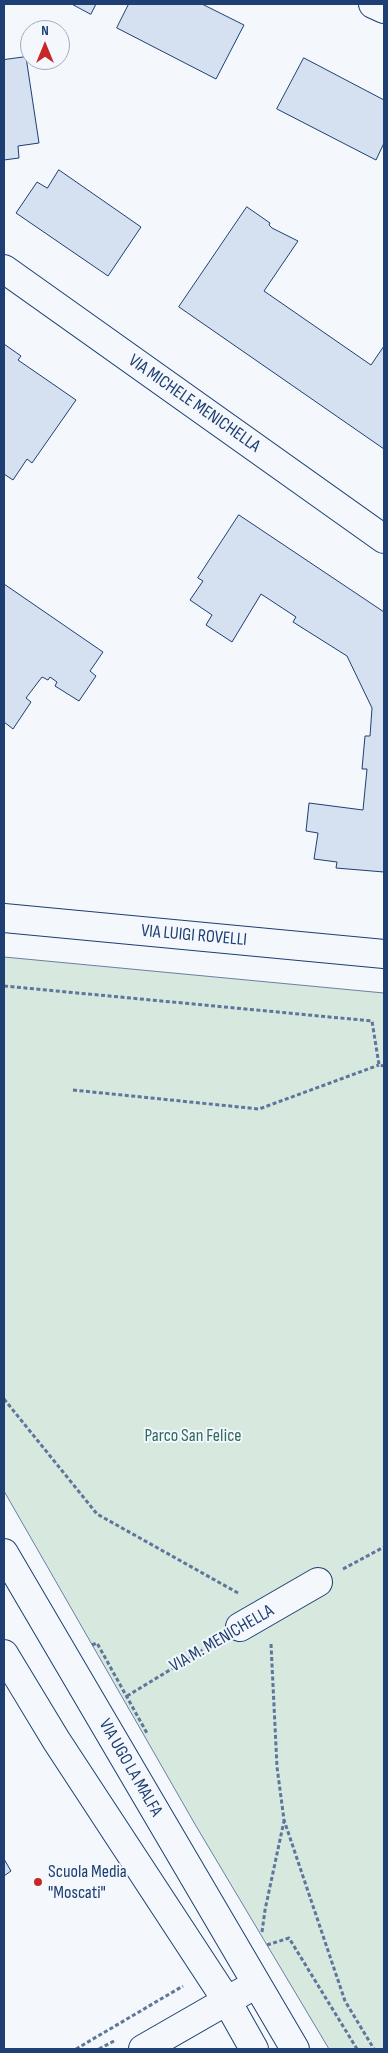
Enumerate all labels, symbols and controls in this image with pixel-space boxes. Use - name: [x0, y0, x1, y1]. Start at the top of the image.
- north arrow: [20, 20, 70, 70]
- text: N: [41, 22, 49, 39]
- street label: VIA MICHELE MENICHELLA: [124, 350, 264, 458]
- street label: VIA LUIGI ROVELLI: [140, 921, 248, 951]
- park label: Parco San Felice: [144, 1425, 242, 1447]
- street label: VIA M. MENICHELLA: [166, 1600, 278, 1678]
- street label: VIA UGO LA MALFA: [93, 1715, 167, 1821]
- place label: Scuola Media "Moscati": [48, 1861, 127, 1904]
- marker: Scuola Media "Moscati": [32, 1876, 44, 1888]

